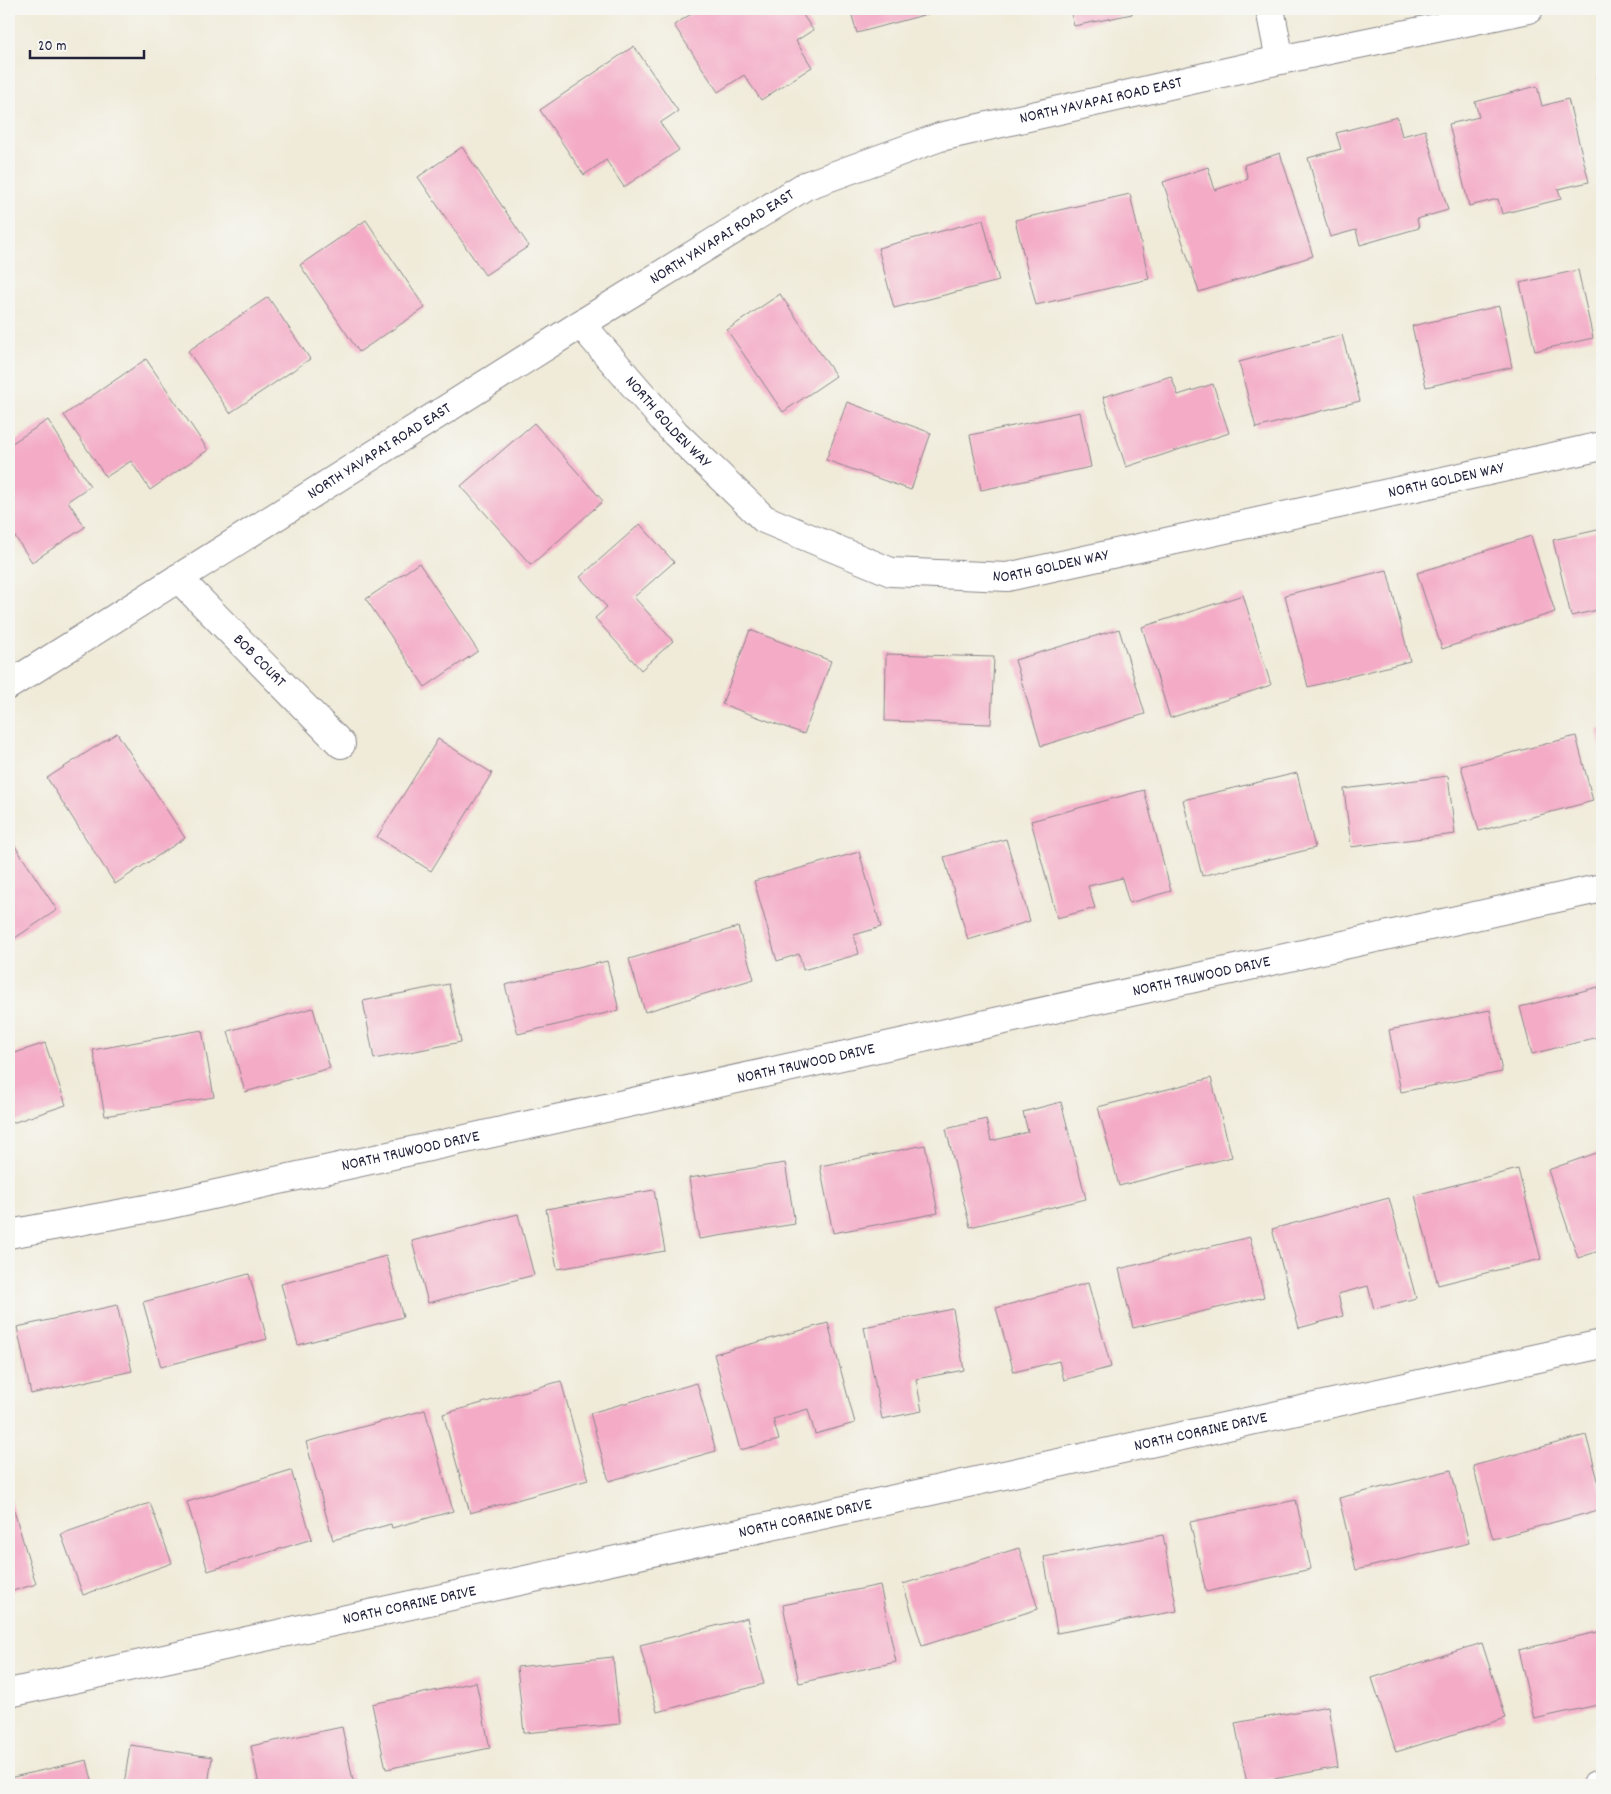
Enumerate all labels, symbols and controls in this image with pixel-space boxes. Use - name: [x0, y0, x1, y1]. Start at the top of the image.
- scale bar: [30, 28, 144, 60]
- text: 20 m: [38, 36, 66, 58]
- street label: NORTH YAVAPAI ROAD EAST: [1017, 71, 1185, 130]
- street label: NORTH YAVAPAI ROAD EAST: [645, 183, 799, 290]
- street label: NORTH GOLDEN WAY: [619, 371, 717, 474]
- street label: NORTH YAVAPAI ROAD EAST: [303, 397, 456, 505]
- street label: NORTH GOLDEN WAY: [1386, 456, 1507, 504]
- street label: NORTH GOLDEN WAY: [992, 543, 1112, 589]
- street label: BOB COURT: [228, 629, 291, 693]
- street label: NORTH TRUWOOD DRIVE: [1130, 950, 1273, 1003]
- street label: NORTH TRUWOOD DRIVE: [735, 1037, 878, 1090]
- street label: NORTH TRUWOOD DRIVE: [339, 1125, 482, 1178]
- street label: NORTH CORRINE DRIVE: [1132, 1406, 1270, 1458]
- street label: NORTH CORRINE DRIVE: [736, 1493, 875, 1544]
- street label: NORTH CORRINE DRIVE: [341, 1579, 479, 1631]

